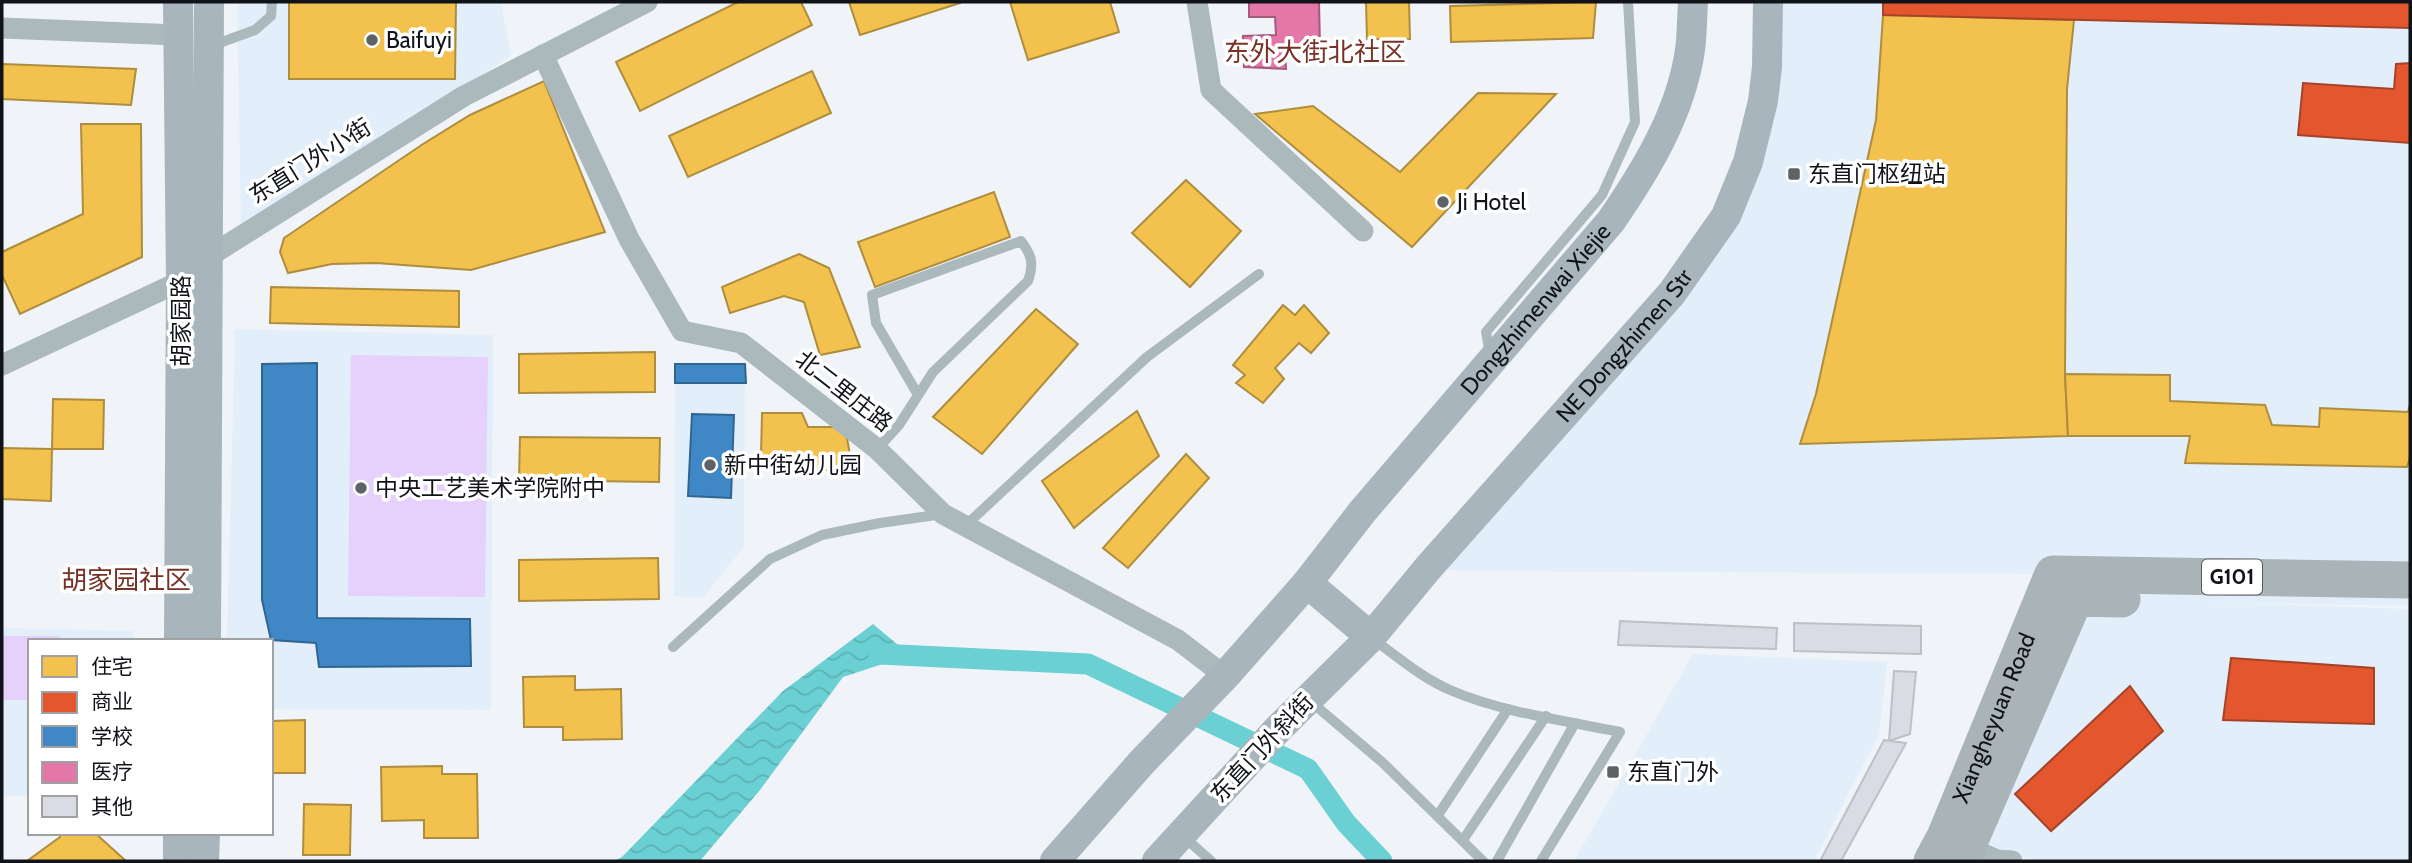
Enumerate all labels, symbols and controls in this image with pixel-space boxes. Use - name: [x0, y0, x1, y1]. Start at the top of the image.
- place label: Baifuyi: [386, 26, 452, 54]
- marker: Baifuyi: [364, 32, 380, 48]
- district label: 东外大街北社区: [1224, 36, 1406, 68]
- street label: 东直门外小街: [244, 113, 376, 209]
- place label: 东直门枢纽站: [1808, 160, 1946, 188]
- marker: 东直门枢纽站: [1786, 166, 1802, 182]
- place label: Ji Hotel: [1456, 188, 1527, 216]
- marker: Ji Hotel: [1435, 194, 1451, 210]
- street label: Dongzhimenwai Xiejie: [1454, 218, 1617, 401]
- street label: NE Dongzhimen Str: [1550, 263, 1699, 428]
- street label: 胡家园路: [167, 275, 195, 367]
- street label: 北二里庄路: [790, 345, 898, 437]
- place label: 新中街幼儿园: [724, 451, 862, 479]
- marker: 新中街幼儿园: [702, 457, 718, 473]
- place label: 中央工艺美术学院附中: [375, 474, 605, 502]
- marker: 中央工艺美术学院附中: [353, 480, 369, 496]
- road number: G101: [2202, 560, 2262, 594]
- district label: 胡家园社区: [61, 564, 191, 596]
- street label: Xiangheyuan Road: [1947, 629, 2041, 807]
- legend: [28, 639, 273, 835]
- text: 住宅: [91, 654, 133, 679]
- street label: 东直门外斜街: [1205, 688, 1319, 808]
- text: 商业: [91, 689, 133, 714]
- text: 学校: [91, 724, 133, 749]
- place label: 东直门外: [1627, 758, 1719, 786]
- text: 医疗: [91, 759, 133, 784]
- marker: 东直门外: [1605, 764, 1621, 780]
- text: 其他: [91, 794, 133, 819]

